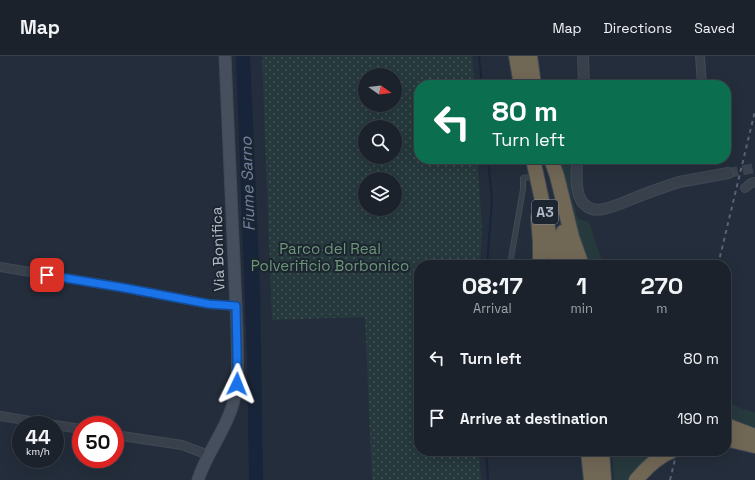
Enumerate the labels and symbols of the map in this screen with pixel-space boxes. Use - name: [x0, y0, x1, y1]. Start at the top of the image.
- north arrow: [358, 68, 402, 112]
- water label: Fiume Sarno: [235, 135, 260, 232]
- road number: A3: [532, 200, 558, 224]
- street label: Via Bonifica: [207, 206, 228, 292]
- park label: Parco del Real Polverificio Borbonico: [251, 239, 409, 275]
- pin: [30, 258, 64, 292]
- position arrow: [216, 363, 258, 405]
- speed limit sign: 50: [72, 416, 124, 468]

